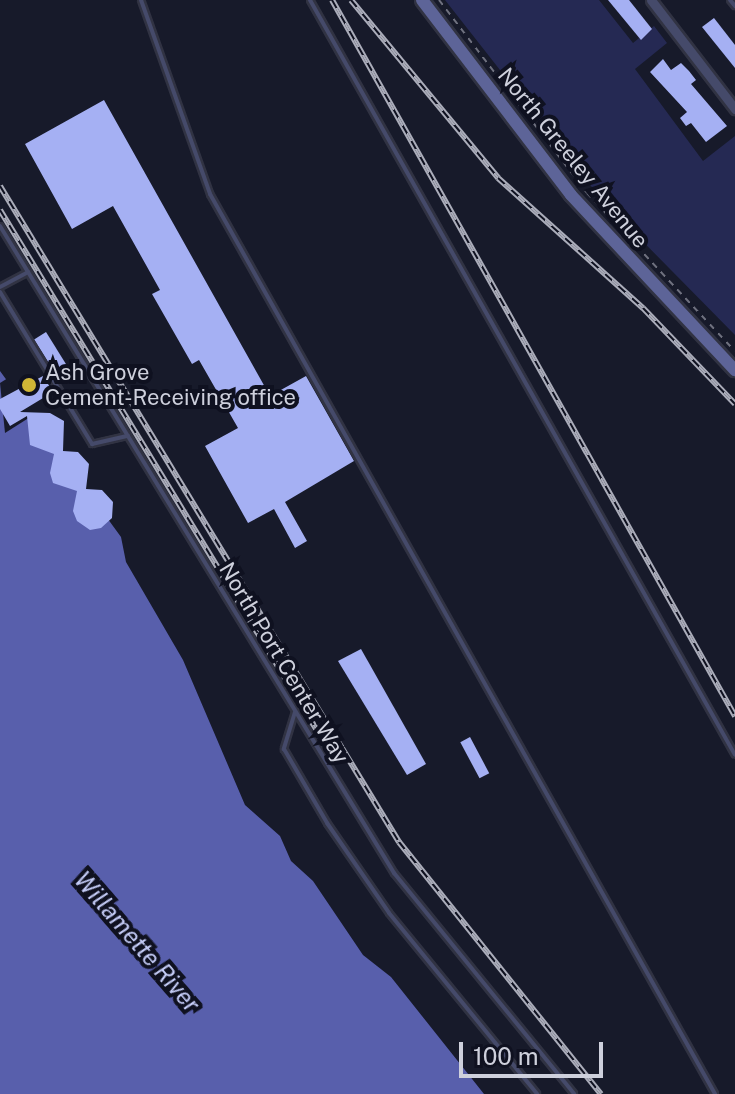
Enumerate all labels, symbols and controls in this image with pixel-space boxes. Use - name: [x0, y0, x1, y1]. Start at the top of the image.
- street label: North Greeley Avenue: [492, 63, 654, 253]
- place label: Ash Grove Cement-Receiving office: [45, 359, 296, 410]
- marker: Ash Grove Cement-Receiving office: [20, 376, 38, 394]
- street label: North Port Center Way: [213, 558, 355, 768]
- water label: Willamette River: [68, 866, 206, 1018]
- scale bar: [463, 1026, 607, 1076]
- text: 100 m: [473, 1042, 539, 1070]

